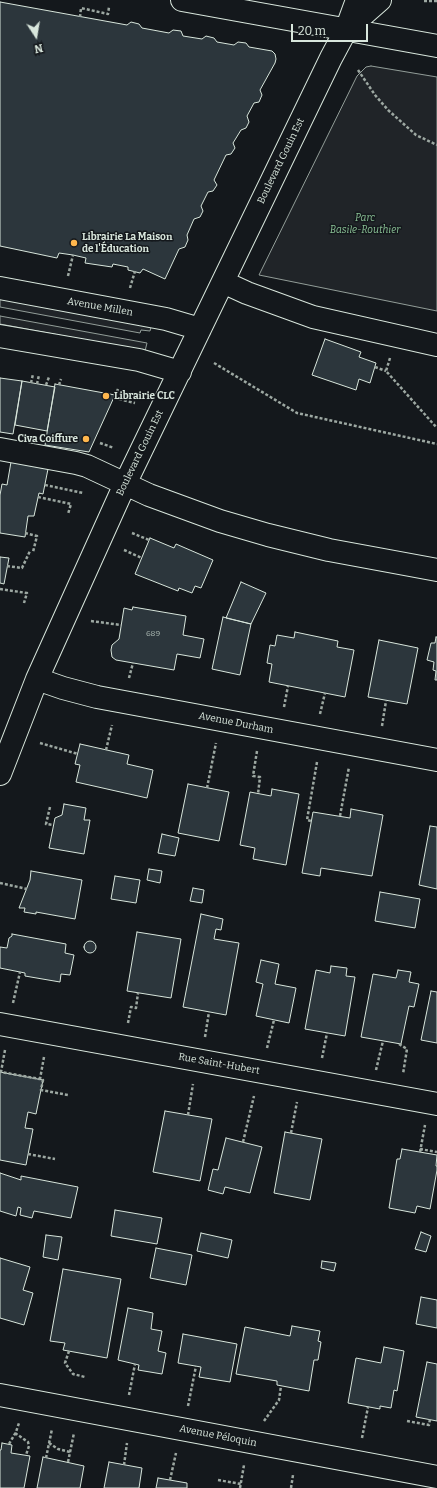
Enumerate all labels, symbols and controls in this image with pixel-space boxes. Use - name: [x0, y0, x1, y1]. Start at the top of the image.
- north arrow: [16, 16, 56, 56]
- scale bar: [293, 16, 370, 42]
- text: 20 m: [298, 24, 326, 38]
- text: N: [33, 41, 44, 55]
- street label: Boulevard Gouin Est: [255, 116, 307, 206]
- park label: Parc Basile-Routhier: [330, 212, 400, 236]
- place label: Librairie La Maison de l'Éducation: [82, 231, 172, 254]
- marker: Librairie La Maison de l'Éducation: [69, 238, 79, 248]
- street label: Avenue Millen: [66, 295, 134, 319]
- place label: Librairie CLC: [114, 390, 175, 402]
- marker: Librairie CLC: [101, 391, 111, 401]
- street label: Boulevard Gouin Est: [114, 408, 166, 498]
- place label: Civa Coiffure: [18, 433, 78, 445]
- marker: Civa Coiffure: [81, 434, 91, 444]
- house number: 689: [146, 629, 160, 639]
- street label: Avenue Durham: [198, 710, 274, 736]
- street label: Rue Saint-Hubert: [177, 1051, 261, 1077]
- street label: Avenue Péloquin: [178, 1423, 258, 1449]

